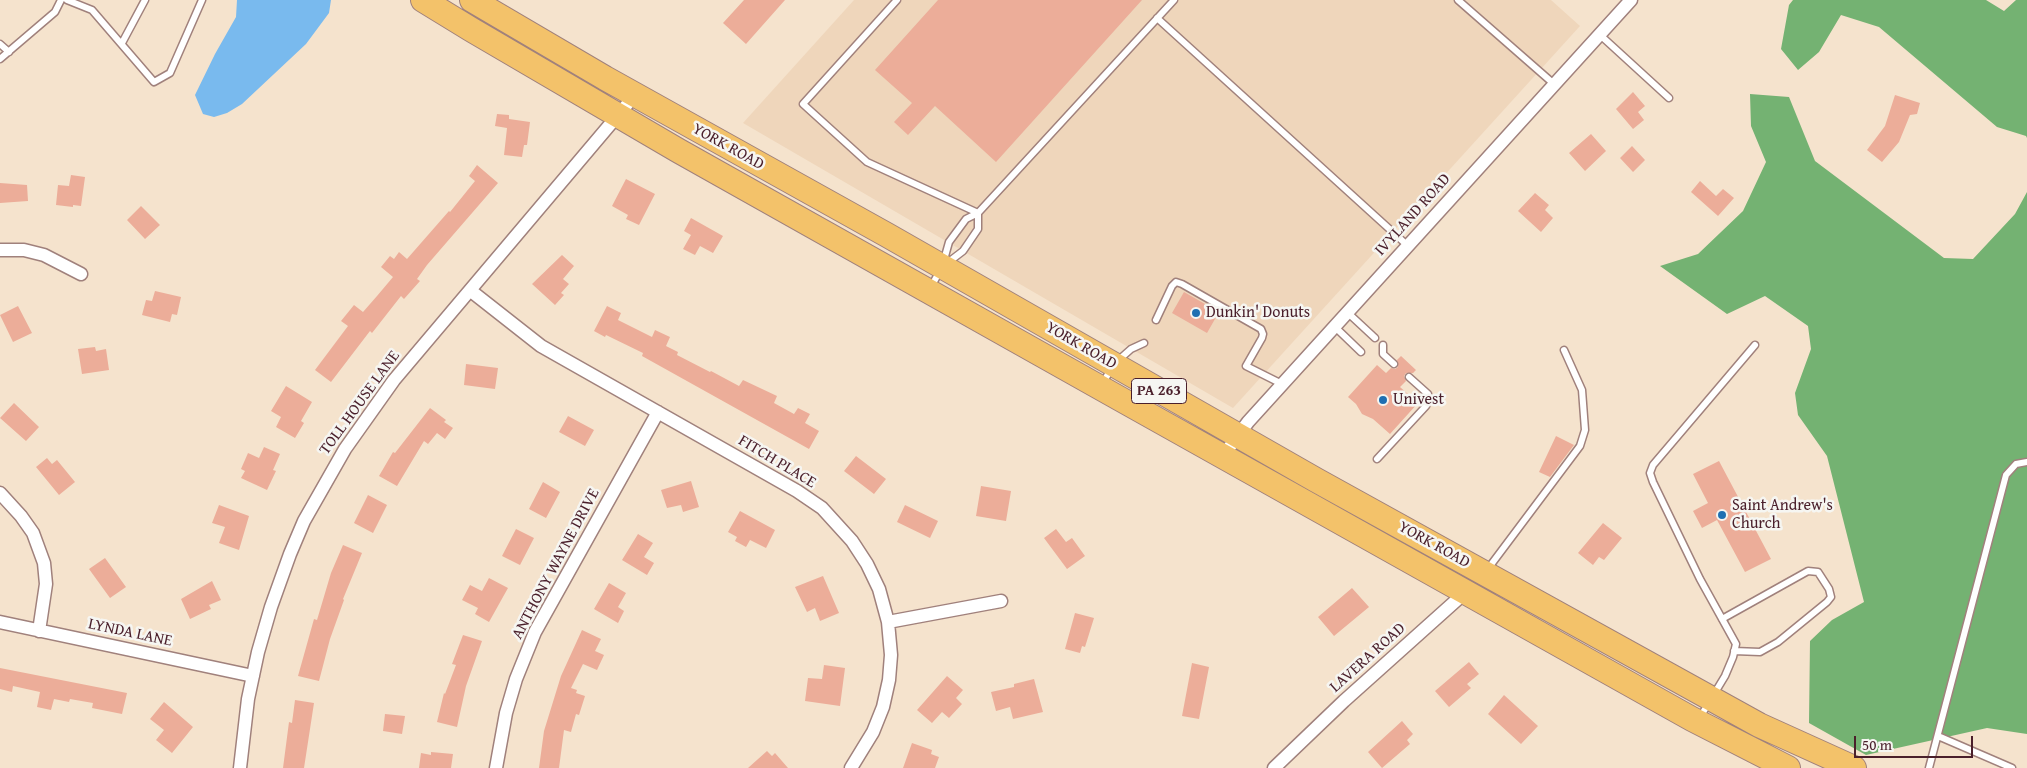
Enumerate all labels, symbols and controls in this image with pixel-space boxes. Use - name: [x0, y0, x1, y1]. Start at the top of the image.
- street label: YORK ROAD: [689, 120, 767, 174]
- street label: IVYLAND ROAD: [1371, 170, 1455, 260]
- place label: Dunkin' Donuts: [1206, 303, 1310, 323]
- marker: Dunkin' Donuts: [1190, 307, 1202, 319]
- street label: YORK ROAD: [1042, 318, 1120, 374]
- street label: TOLL HOUSE LANE: [316, 347, 404, 459]
- road number: PA 263: [1132, 378, 1186, 404]
- place label: Univest: [1393, 390, 1444, 410]
- marker: Univest: [1377, 394, 1389, 406]
- street label: FITCH PLACE: [735, 431, 819, 493]
- street label: ANTHONY WAYNE DRIVE: [508, 485, 604, 643]
- place label: Saint Andrew's Church: [1732, 496, 1833, 534]
- marker: Saint Andrew's Church: [1716, 509, 1728, 521]
- street label: YORK ROAD: [1395, 518, 1473, 572]
- street label: LYNDA LANE: [86, 615, 174, 651]
- street label: LAVERA ROAD: [1326, 619, 1410, 697]
- scale bar: [1857, 726, 1976, 758]
- text: 50 m: [1862, 734, 1892, 755]

